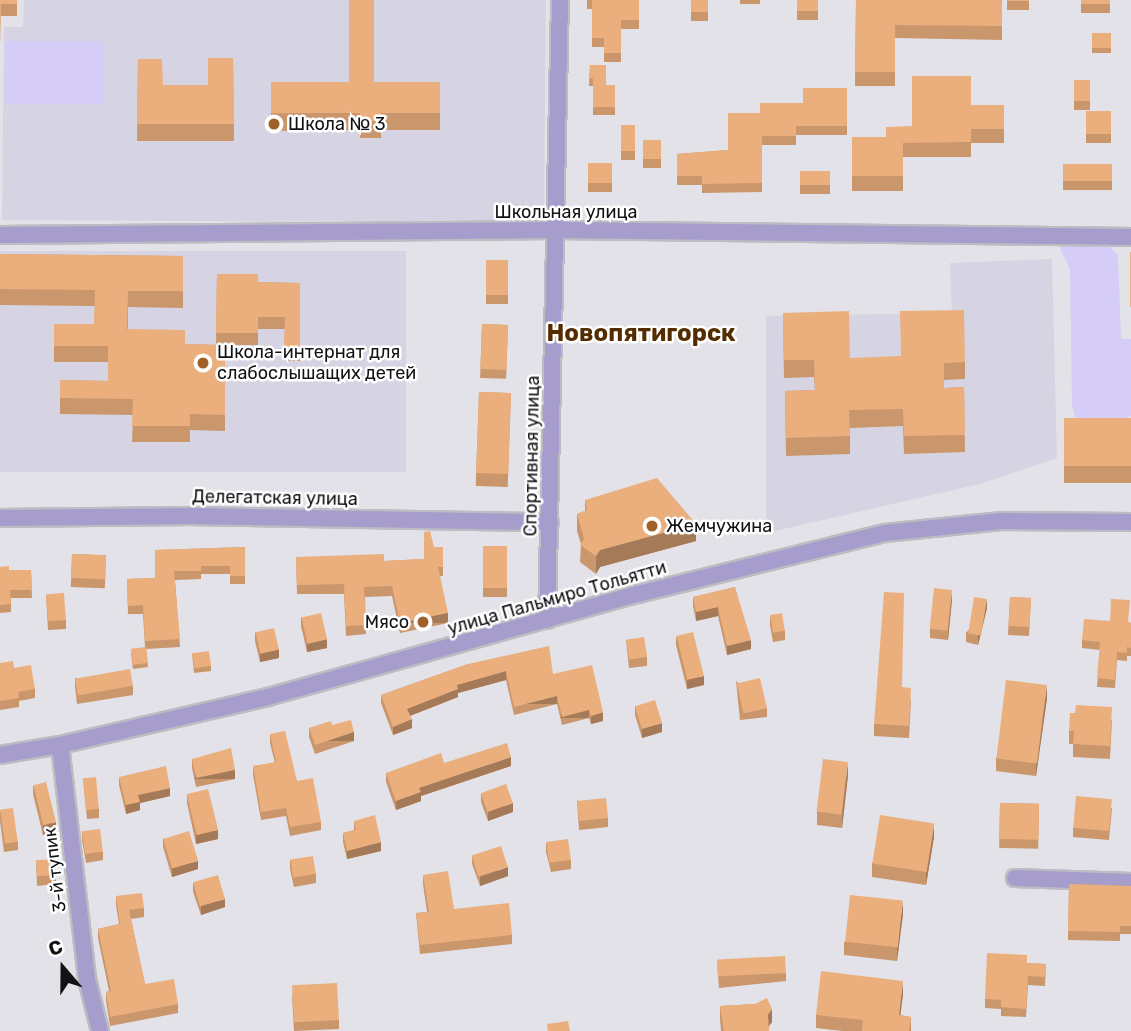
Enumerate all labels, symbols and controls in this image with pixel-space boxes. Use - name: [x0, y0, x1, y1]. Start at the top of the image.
- place label: Школа № 3: [288, 113, 385, 135]
- marker: Школа № 3: [266, 116, 282, 132]
- street label: Школьная улица: [495, 201, 637, 223]
- district label: Новопятигорск: [546, 320, 736, 348]
- place label: Школа-интернат для слабослышащих детей: [217, 342, 416, 384]
- marker: Школа-интернат для слабослышащих детей: [195, 355, 211, 371]
- street label: Спортивная улица: [520, 375, 544, 537]
- street label: Делегатская улица: [192, 486, 358, 510]
- place label: Жемчужина: [666, 515, 772, 537]
- marker: Жемчужина: [644, 518, 660, 534]
- street label: улица Пальмиро Тольятти: [445, 556, 669, 640]
- place label: Мясо: [365, 611, 409, 633]
- marker: Мясо: [415, 614, 431, 630]
- street label: 3-й тупик: [39, 826, 71, 914]
- north arrow: [28, 933, 98, 1003]
- text: С: [45, 935, 66, 961]

